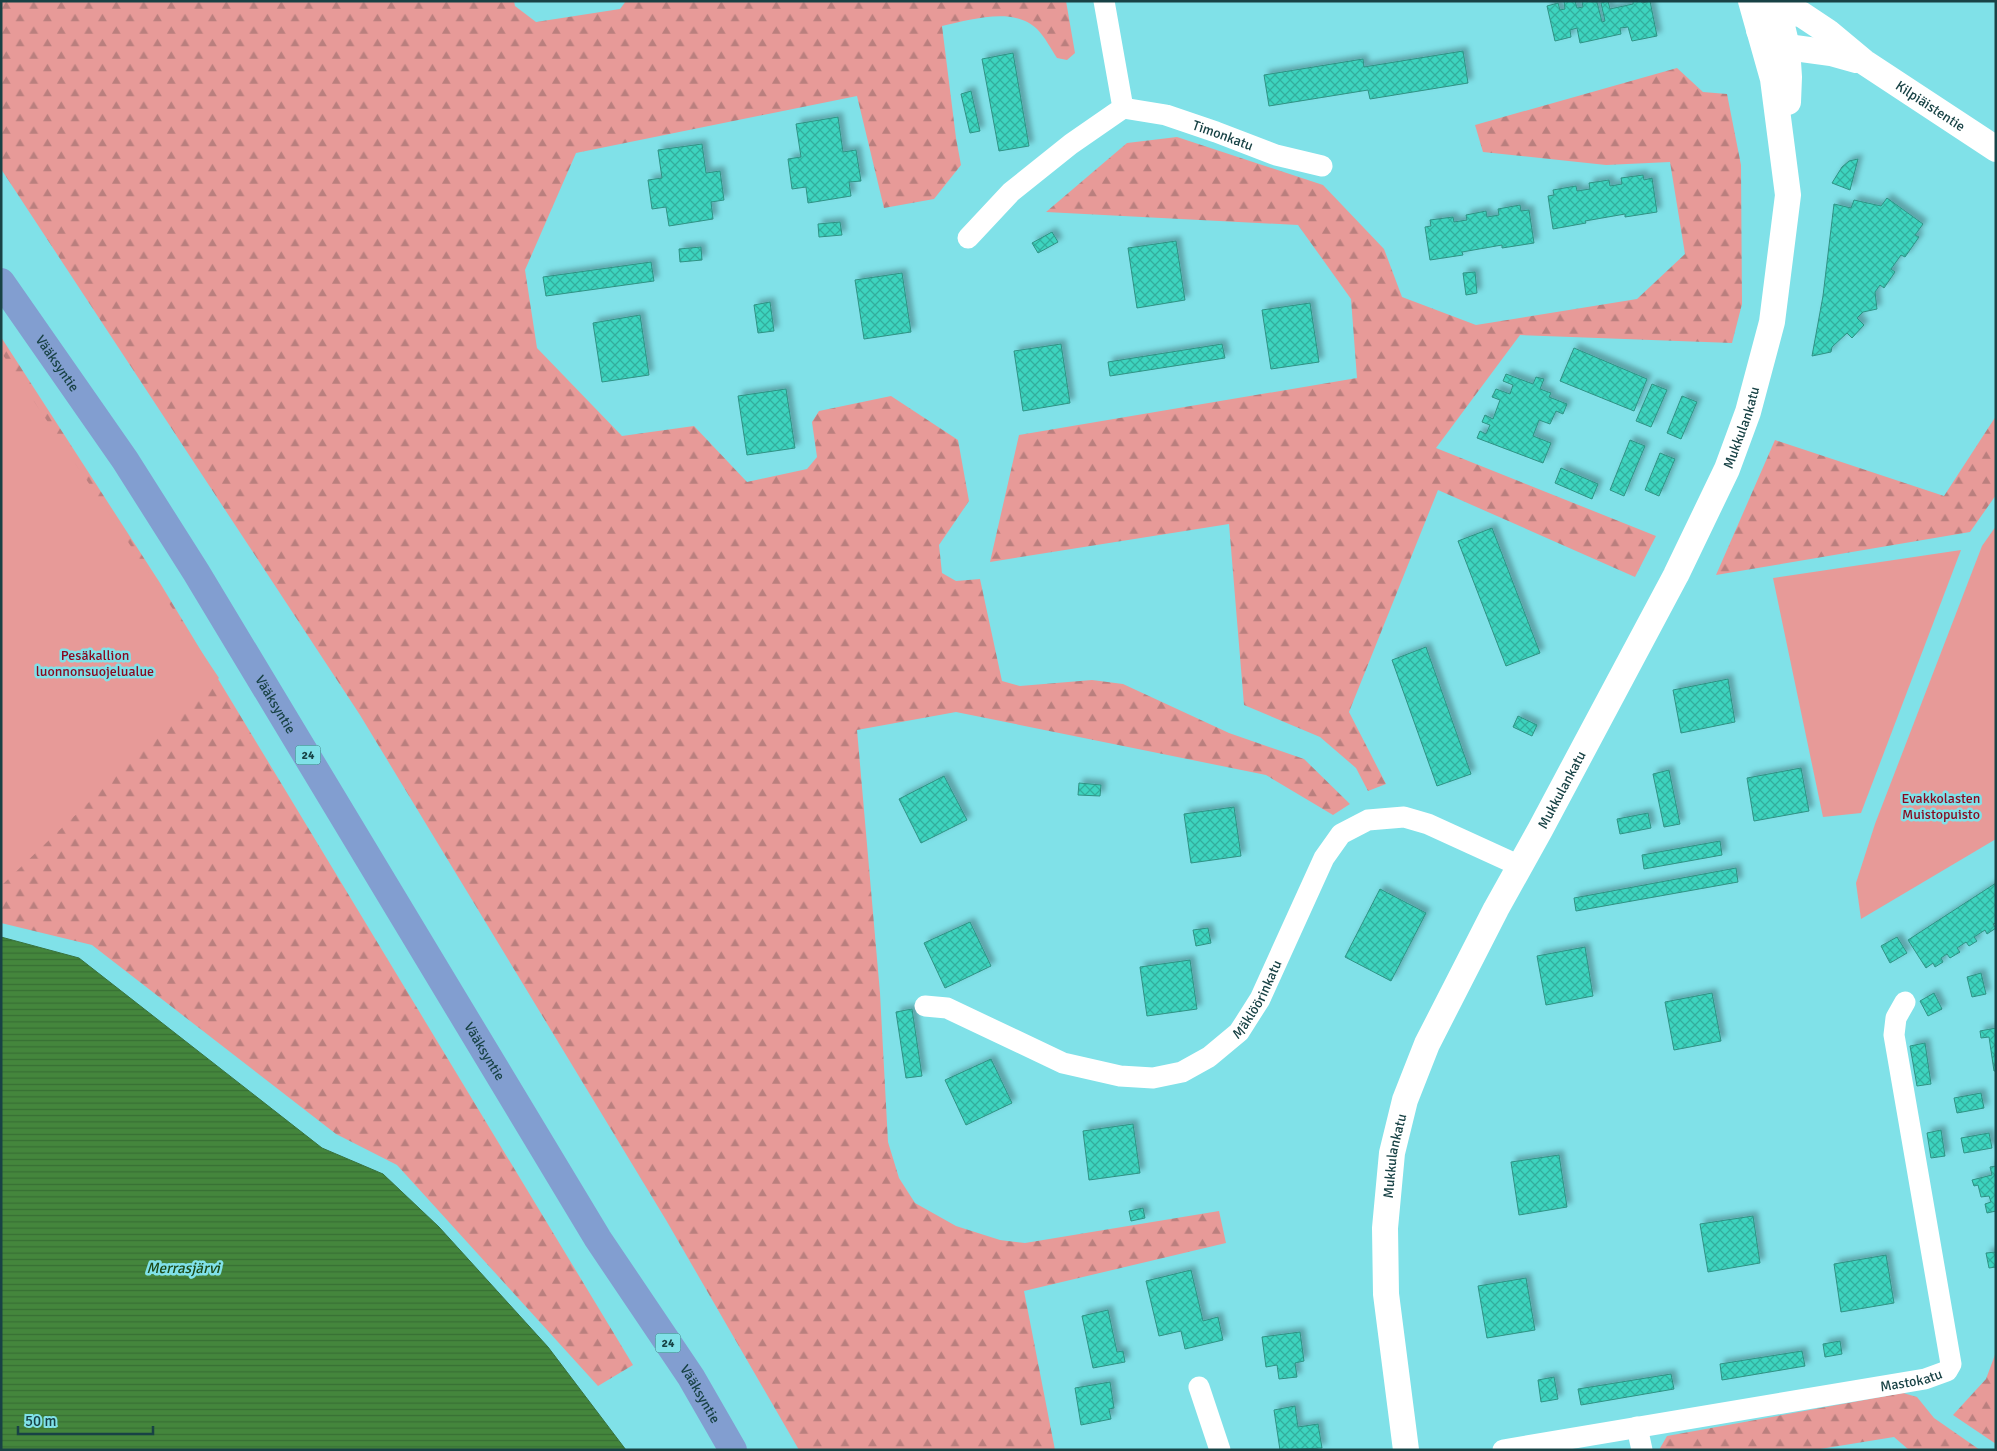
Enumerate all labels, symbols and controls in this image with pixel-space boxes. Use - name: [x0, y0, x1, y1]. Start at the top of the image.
- street label: Kilpiäistentie: [1893, 77, 1969, 135]
- street label: Timonkatu: [1190, 116, 1256, 154]
- street label: Vääksyntie: [32, 332, 83, 395]
- street label: Mukkulankatu: [1719, 384, 1763, 471]
- park label: Pesäkallion luonnonsuojelualue: [36, 647, 154, 680]
- street label: Vääksyntie: [252, 672, 300, 736]
- road number: 24: [296, 746, 320, 764]
- street label: Mukkulankatu: [1534, 748, 1589, 832]
- park label: Evakkolasten Muistopuisto: [1902, 790, 1980, 823]
- street label: Mäklöörinkatu: [1229, 957, 1285, 1042]
- street label: Vääksyntie: [461, 1019, 509, 1083]
- street label: Mukkulankatu: [1379, 1112, 1410, 1199]
- water label: Merrasjärvi: [146, 1259, 221, 1277]
- road number: 24: [656, 1334, 680, 1352]
- street label: Vääksyntie: [677, 1361, 724, 1426]
- street label: Mastokatu: [1879, 1365, 1944, 1395]
- scale bar: [18, 1404, 152, 1436]
- text: 50 m: [25, 1412, 56, 1430]

